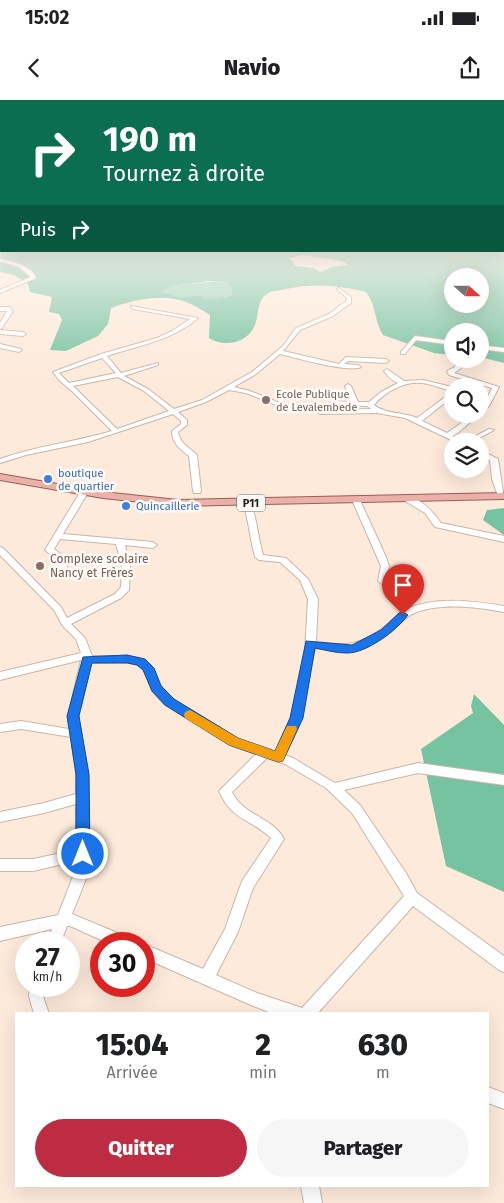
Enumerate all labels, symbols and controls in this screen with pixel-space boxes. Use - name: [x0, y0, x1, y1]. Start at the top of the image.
- text: 15:02: [25, 6, 69, 29]
- icon: back: [20, 54, 48, 82]
- text: Navio: [224, 54, 280, 81]
- icon: share: [456, 54, 484, 82]
- text: 190 m: [103, 118, 197, 160]
- icon: right: [20, 120, 85, 185]
- text: Tournez à droite: [103, 160, 265, 187]
- icon: right: [66, 215, 94, 243]
- text: Puis: [20, 218, 56, 241]
- north arrow: [444, 268, 489, 312]
- map controls: [444, 268, 489, 478]
- button: sound: [444, 323, 489, 368]
- button: search: [444, 378, 489, 423]
- place label: Ecole Publique de Levalembede: [276, 388, 357, 414]
- marker: Ecole Publique de Levalembede: [260, 394, 272, 406]
- button: layers: [444, 433, 489, 478]
- place label: boutique de quartier: [58, 467, 115, 493]
- marker: boutique de quartier: [42, 473, 54, 485]
- road number: P11: [237, 494, 265, 512]
- marker: Quincaillerie: [120, 500, 132, 512]
- place label: Quincaillerie: [136, 500, 200, 513]
- place label: Complexe scolaire Nancy et Frères: [50, 552, 149, 580]
- marker: Complexe scolaire Nancy et Frères: [34, 560, 46, 572]
- pin: [382, 564, 424, 615]
- icon: arrive: [389, 571, 417, 599]
- position arrow: [56, 827, 108, 879]
- speed limit sign: 30: [90, 932, 155, 997]
- text: 27: [35, 943, 60, 973]
- text: km/h: [33, 970, 62, 984]
- text: 15:04: [96, 1027, 169, 1063]
- text: 2: [255, 1027, 271, 1063]
- text: 630: [358, 1027, 408, 1063]
- text: Arrivée: [107, 1063, 158, 1082]
- text: min: [249, 1063, 277, 1082]
- text: m: [376, 1063, 390, 1082]
- button: Quitter: [35, 1119, 247, 1177]
- button: Partager: [257, 1119, 469, 1177]

